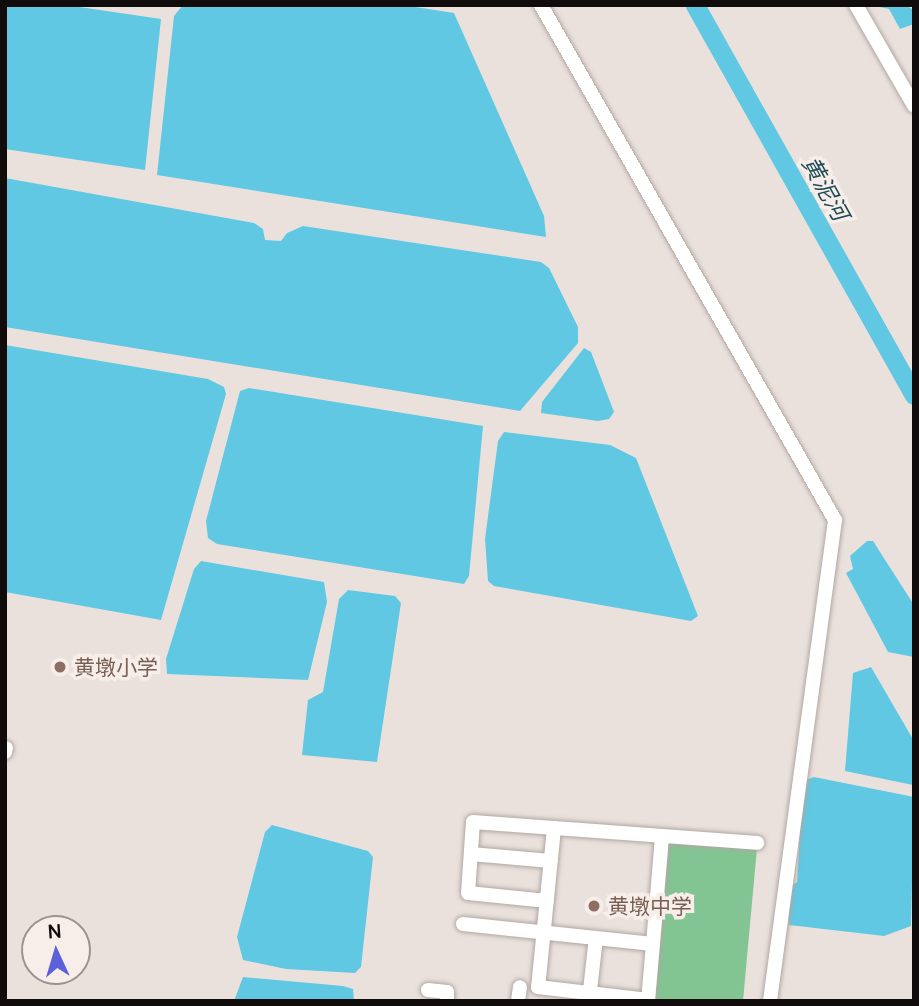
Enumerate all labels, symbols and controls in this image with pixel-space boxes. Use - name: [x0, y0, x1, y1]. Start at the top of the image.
- water label: 黄泥河: [797, 151, 855, 225]
- place label: 黄墩小学: [74, 654, 158, 680]
- marker: 黄墩小学: [52, 659, 68, 675]
- place label: 黄墩中学: [608, 893, 692, 919]
- marker: 黄墩中学: [586, 898, 602, 914]
- north arrow: [21, 915, 91, 985]
- text: N: [47, 918, 62, 944]

